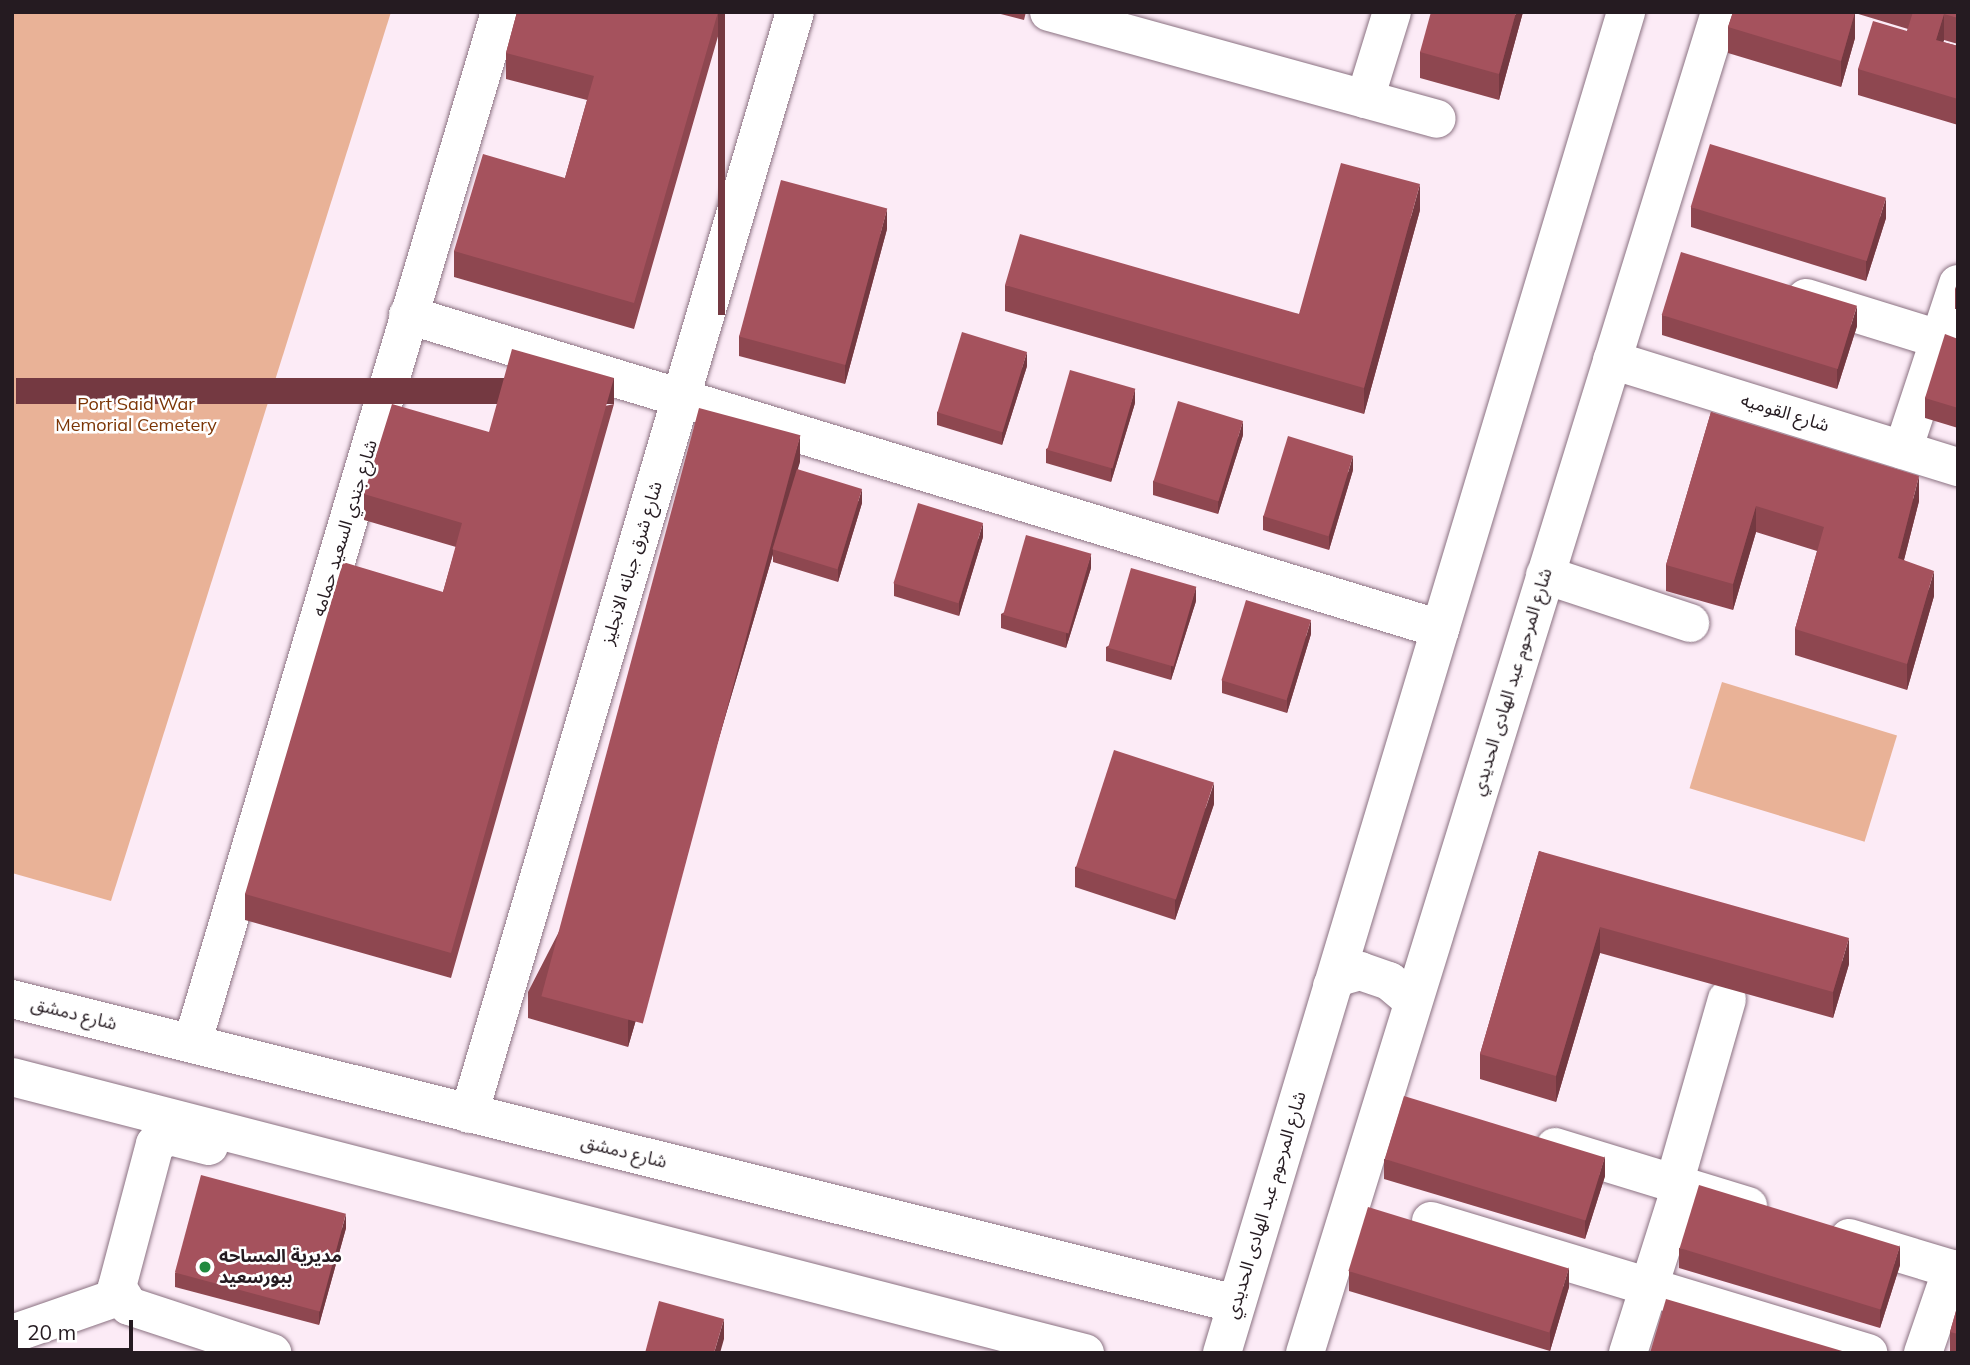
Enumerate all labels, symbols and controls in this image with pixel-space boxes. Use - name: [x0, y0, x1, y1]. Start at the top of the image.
- street label: شارع القوميه: [1738, 389, 1832, 437]
- park label: Port Said War Memorial Cemetery: [55, 394, 217, 436]
- street label: شارع جندي السعيد حمامه: [308, 437, 382, 619]
- street label: شارع شرق جبانه الانجليز: [597, 479, 667, 647]
- street label: شارع المرحوم عبد الهادى الحديدي: [1467, 566, 1557, 798]
- street label: شارع دمشق: [29, 993, 119, 1035]
- street label: شارع المرحوم عبد الهادى الحديدي: [1221, 1089, 1311, 1321]
- street label: شارع دمشق: [579, 1131, 669, 1173]
- place label: مديرية المساحه ببورسعيد: [219, 1246, 342, 1288]
- marker: مديرية المساحه ببورسعيد: [197, 1259, 213, 1275]
- scale bar: [18, 1306, 136, 1350]
- text: 20 m: [27, 1319, 76, 1345]

